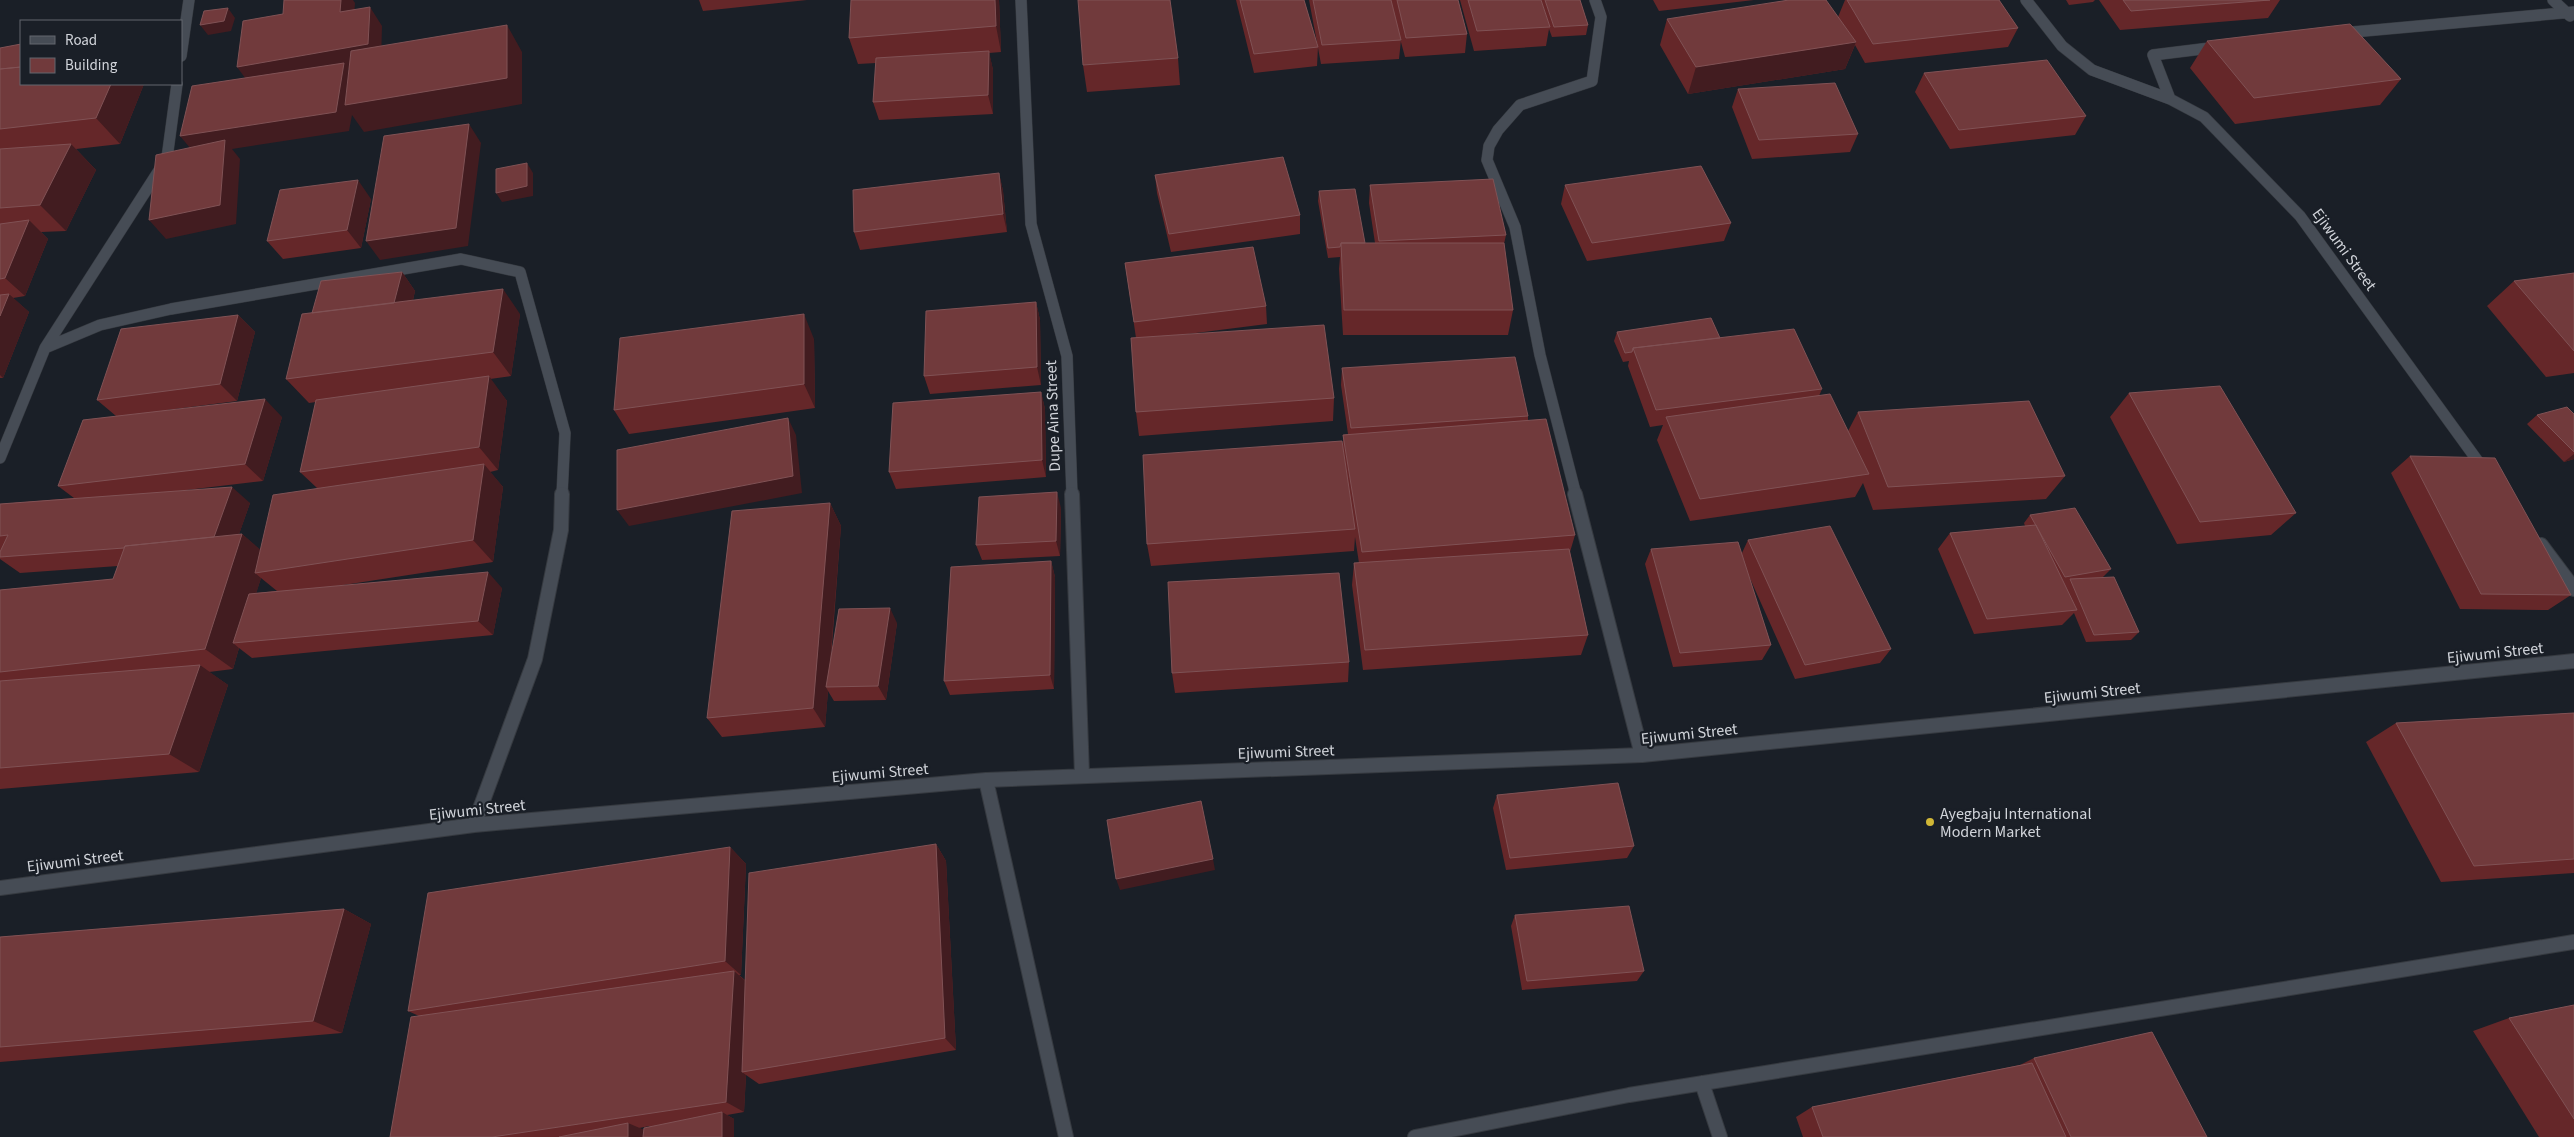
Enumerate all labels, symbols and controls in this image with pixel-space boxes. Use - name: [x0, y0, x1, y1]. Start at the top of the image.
- legend: [20, 20, 182, 85]
- text: Road: [65, 30, 97, 51]
- text: Building: [65, 55, 118, 76]
- street label: Ejiwumi Street: [2307, 204, 2382, 296]
- street label: Dupe Aina Street: [1040, 359, 1066, 472]
- street label: Ejiwumi Street: [2446, 637, 2545, 669]
- street label: Ejiwumi Street: [2043, 677, 2142, 709]
- street label: Ejiwumi Street: [1640, 718, 1739, 750]
- street label: Ejiwumi Street: [1237, 739, 1335, 765]
- street label: Ejiwumi Street: [831, 758, 930, 788]
- street label: Ejiwumi Street: [428, 794, 527, 826]
- place label: Ayegbaju International Modern Market: [1940, 803, 2092, 843]
- marker: Ayegbaju International Modern Market: [1924, 816, 1936, 828]
- street label: Ejiwumi Street: [26, 844, 125, 878]

